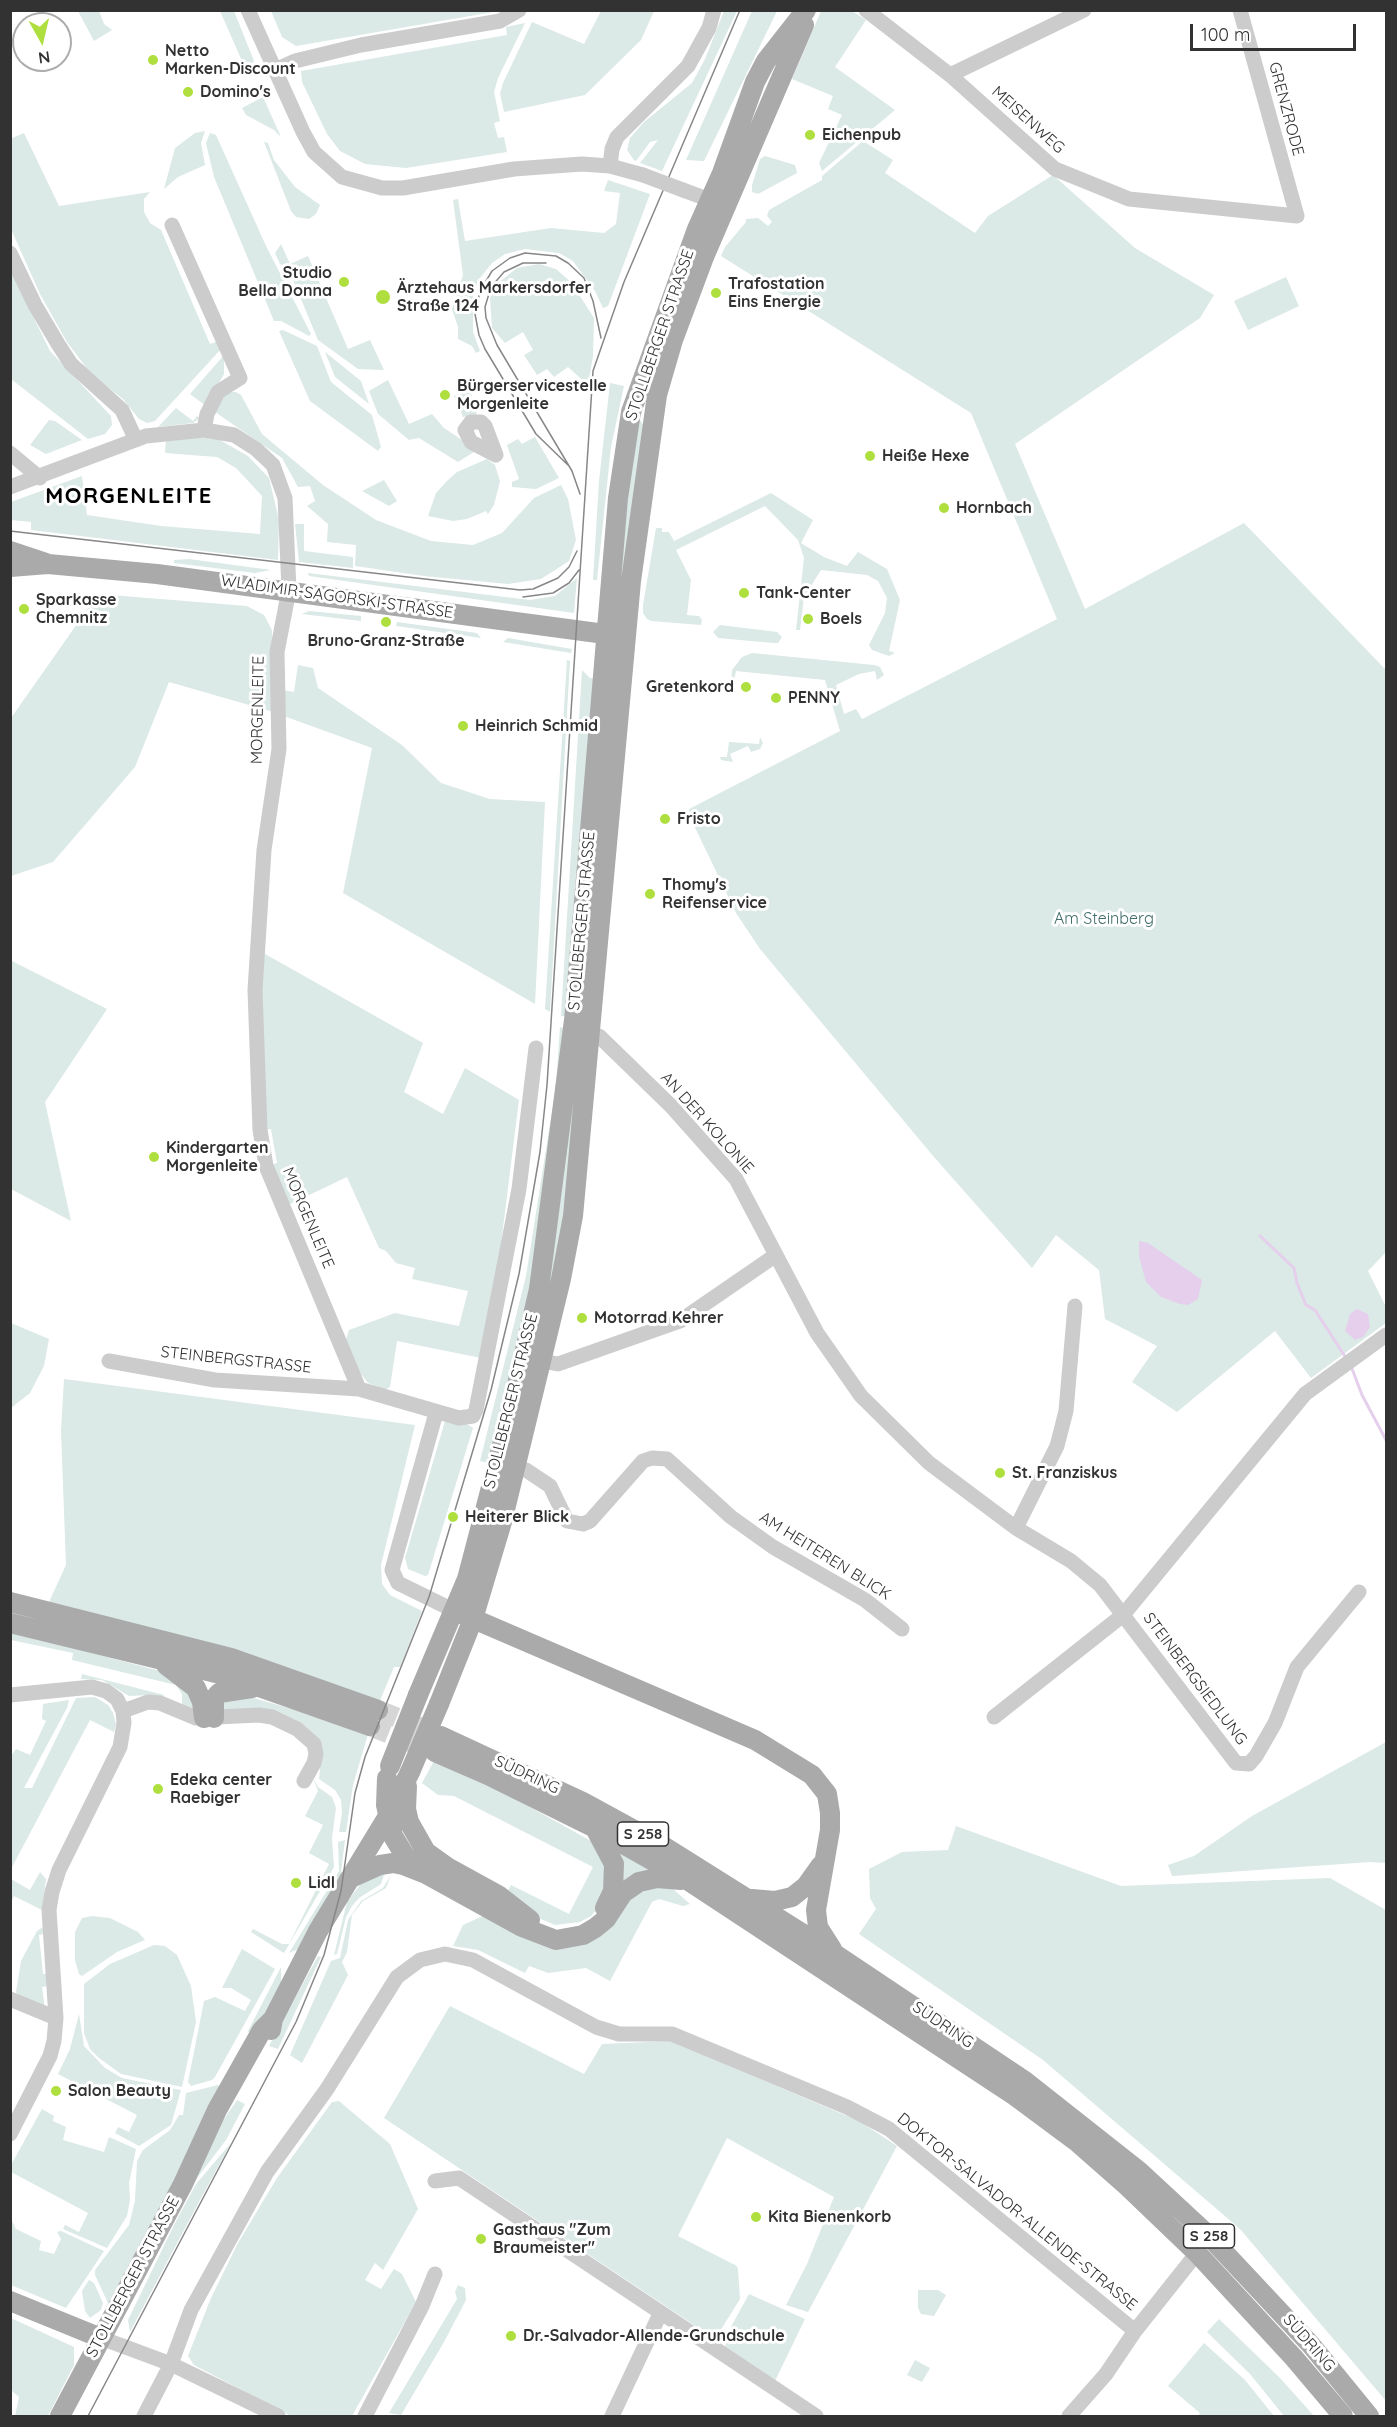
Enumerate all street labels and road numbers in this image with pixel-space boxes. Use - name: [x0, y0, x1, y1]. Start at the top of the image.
- street label: GRENZRODE: [1264, 60, 1308, 158]
- street label: MEISENWEG: [987, 82, 1069, 158]
- street label: STOLLBERGER STRASSE: [622, 247, 698, 423]
- street label: WLADIMIR-SAGORSKI-STRASSE: [220, 571, 454, 623]
- street label: MORGENLEITE: [247, 656, 269, 764]
- street label: STOLLBERGER STRASSE: [565, 831, 599, 1011]
- street label: AN DER KOLONIE: [656, 1068, 758, 1178]
- street label: MORGENLEITE: [278, 1164, 338, 1272]
- street label: STOLLBERGER STRASSE: [480, 1311, 542, 1491]
- street label: STEINBERGSTRASSE: [160, 1343, 312, 1377]
- street label: AM HEITEREN BLICK: [756, 1508, 894, 1604]
- street label: STEINBERGSIEDLUNG: [1139, 1609, 1251, 1749]
- street label: SÜDRING: [491, 1752, 563, 1798]
- road number: S 258: [618, 1822, 668, 1846]
- street label: SÜDRING: [909, 1998, 977, 2052]
- street label: DOKTOR-SALVADOR-ALLENDE-STRASSE: [893, 2109, 1141, 2315]
- street label: STOLLBERGER STRASSE: [82, 2193, 184, 2361]
- road number: S 258: [1184, 2224, 1234, 2248]
- street label: SÜDRING: [1279, 2311, 1339, 2375]

